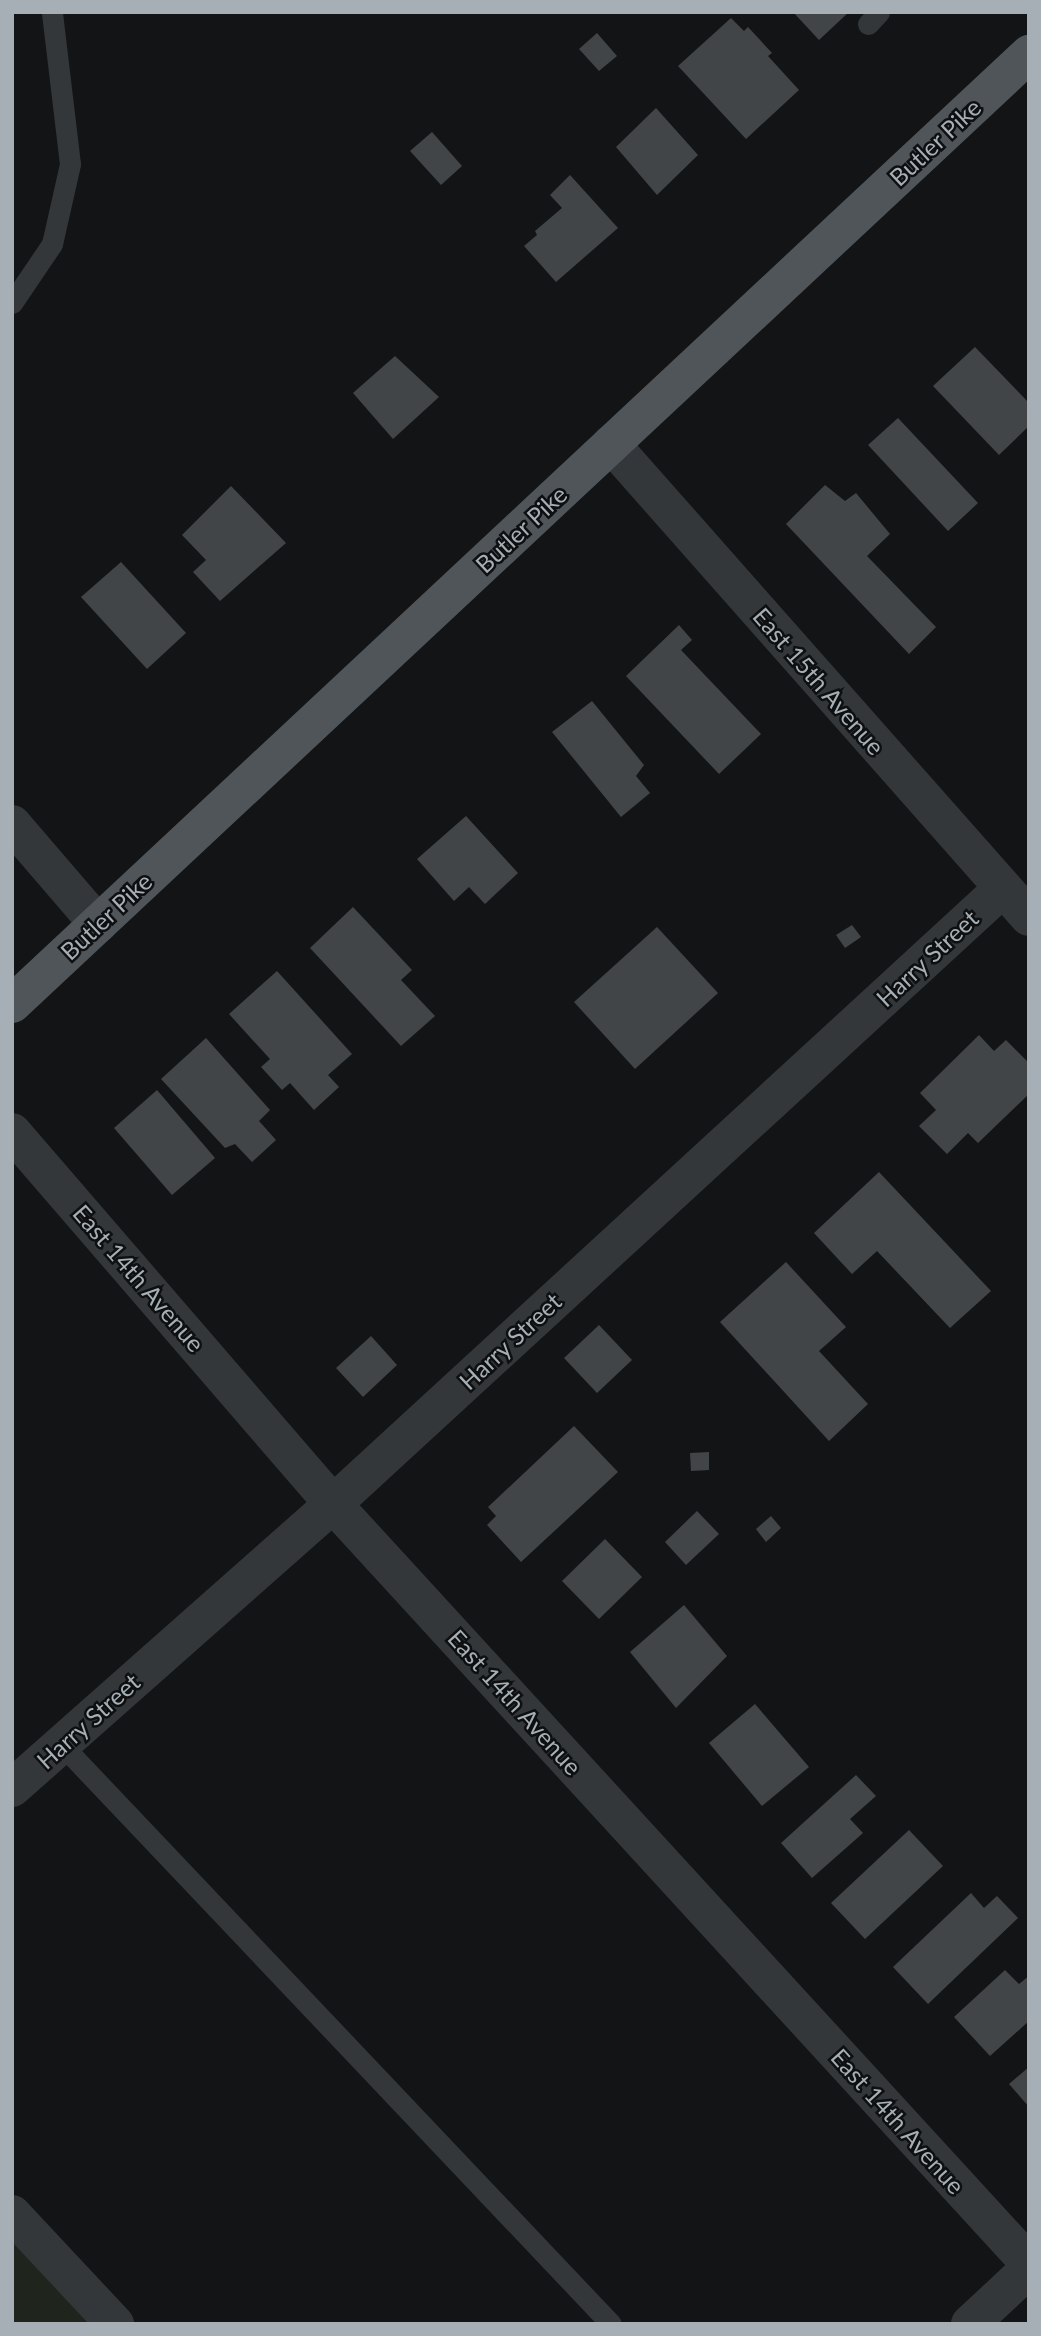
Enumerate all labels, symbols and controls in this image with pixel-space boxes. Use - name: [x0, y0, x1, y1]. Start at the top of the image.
- street label: Butler Pike: [883, 92, 987, 192]
- street label: Butler Pike: [469, 479, 573, 579]
- street label: East 15th Avenue: [747, 601, 891, 761]
- street label: Butler Pike: [54, 866, 158, 966]
- street label: Harry Street: [870, 903, 984, 1013]
- street label: East 14th Avenue: [67, 1198, 211, 1358]
- street label: Harry Street: [453, 1286, 567, 1396]
- street label: East 14th Avenue: [442, 1623, 588, 1781]
- street label: Harry Street: [30, 1667, 146, 1775]
- street label: East 14th Avenue: [825, 2042, 971, 2200]

